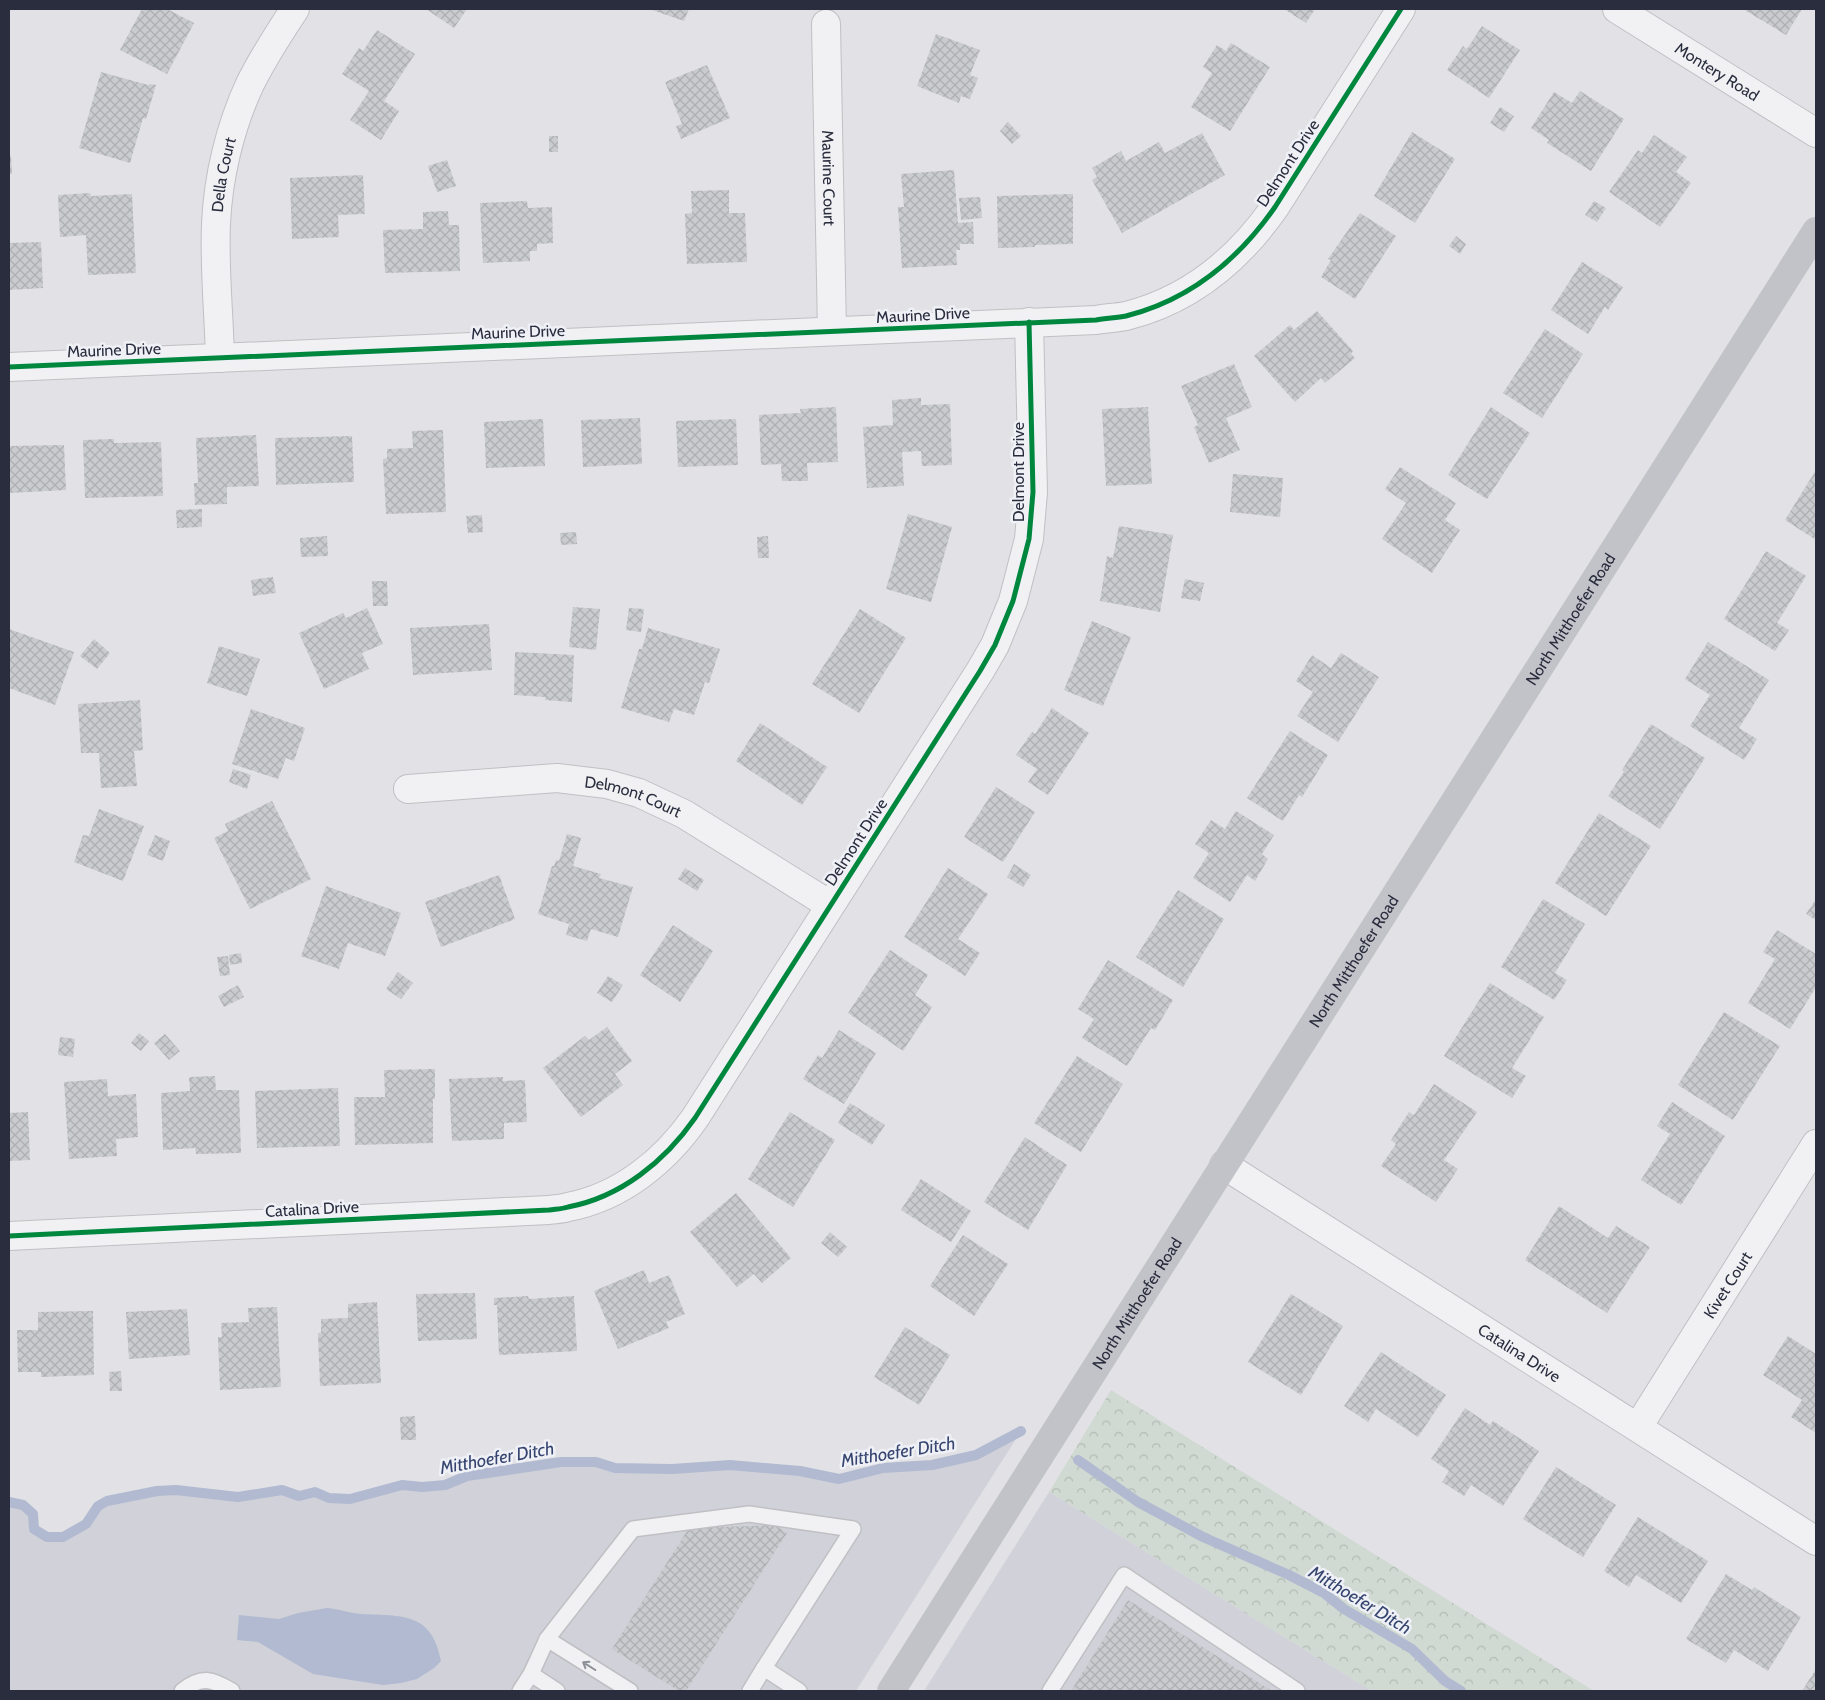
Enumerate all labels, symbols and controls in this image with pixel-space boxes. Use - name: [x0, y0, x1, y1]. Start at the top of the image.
- street label: Montery Road: [1672, 38, 1763, 105]
- street label: Delmont Drive: [1253, 116, 1323, 210]
- street label: Maurine Court: [819, 130, 839, 227]
- street label: Della Court: [207, 134, 240, 213]
- street label: Maurine Drive: [876, 303, 970, 327]
- street label: Maurine Drive: [471, 321, 565, 343]
- street label: Maurine Drive: [67, 339, 161, 361]
- street label: Delmont Drive: [1009, 422, 1028, 522]
- street label: North Mitthoefer Road: [1521, 550, 1619, 688]
- street label: Delmont Court: [583, 772, 685, 821]
- street label: Delmont Drive: [821, 795, 891, 889]
- street label: North Mitthoefer Road: [1305, 892, 1402, 1031]
- street label: Catalina Drive: [265, 1197, 359, 1221]
- street label: North Mitthoefer Road: [1088, 1234, 1185, 1373]
- street label: Kivet Court: [1699, 1247, 1756, 1322]
- street label: Catalina Drive: [1475, 1319, 1564, 1386]
- water label: Mitthoefer Ditch: [838, 1432, 957, 1472]
- water label: Mitthoefer Ditch: [437, 1437, 556, 1479]
- water label: Mitthoefer Ditch: [1304, 1560, 1415, 1639]
- one-way arrow: [582, 1660, 596, 1671]

